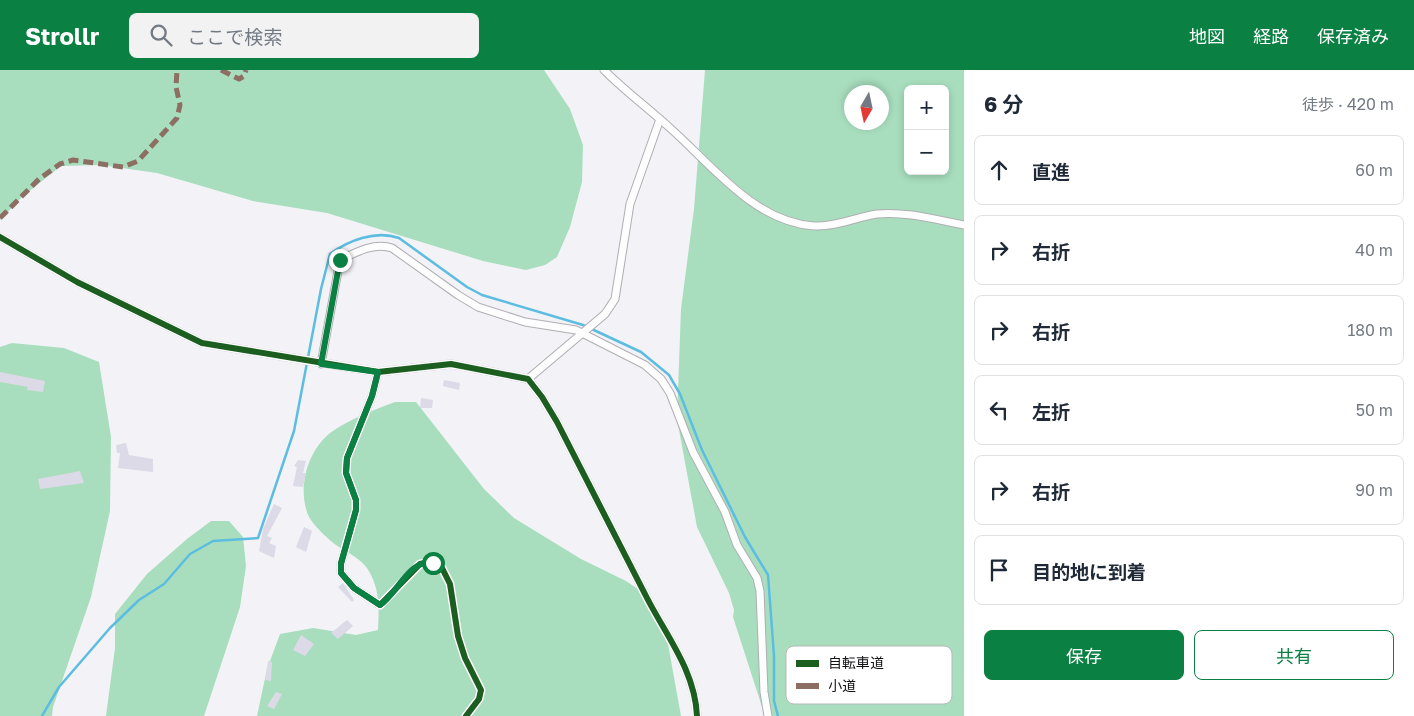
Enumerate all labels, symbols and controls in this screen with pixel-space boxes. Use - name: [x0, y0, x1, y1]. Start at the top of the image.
- search box: [129, 13, 479, 58]
- text: Strollr: [25, 21, 99, 50]
- icon: search: [147, 21, 175, 49]
- text: ここで検索: [187, 25, 282, 48]
- text: 地図: [1189, 25, 1225, 47]
- text: 経路: [1253, 25, 1289, 47]
- text: 保存済み: [1317, 25, 1389, 47]
- north arrow: [844, 85, 889, 130]
- map controls: [904, 85, 949, 175]
- button: +: [904, 85, 949, 130]
- text: 6 分: [984, 91, 1024, 117]
- text: 徒歩 · 420 m: [1302, 94, 1394, 114]
- button: −: [904, 130, 949, 175]
- icon: ahead: [985, 156, 1013, 184]
- text: 直進: [1032, 160, 1070, 183]
- text: 60 m: [1355, 160, 1393, 180]
- icon: right: [985, 236, 1013, 264]
- text: 右折: [1032, 240, 1070, 263]
- text: 40 m: [1355, 240, 1393, 260]
- route end: [329, 249, 352, 272]
- icon: right: [985, 316, 1013, 344]
- text: 右折: [1032, 320, 1070, 343]
- text: 180 m: [1347, 320, 1393, 340]
- icon: left: [985, 396, 1013, 424]
- text: 左折: [1032, 400, 1070, 423]
- text: 50 m: [1356, 400, 1393, 420]
- icon: right: [985, 476, 1013, 504]
- text: 右折: [1032, 480, 1070, 503]
- text: 90 m: [1355, 480, 1393, 500]
- route start: [422, 552, 445, 575]
- icon: arrive: [985, 556, 1013, 584]
- text: 目的地に到着: [1032, 560, 1146, 583]
- button: 保存: [984, 630, 1184, 680]
- button: 共有: [1194, 630, 1394, 680]
- legend: [786, 646, 952, 704]
- text: 自転車道: [828, 654, 884, 671]
- text: 小道: [828, 677, 856, 694]

